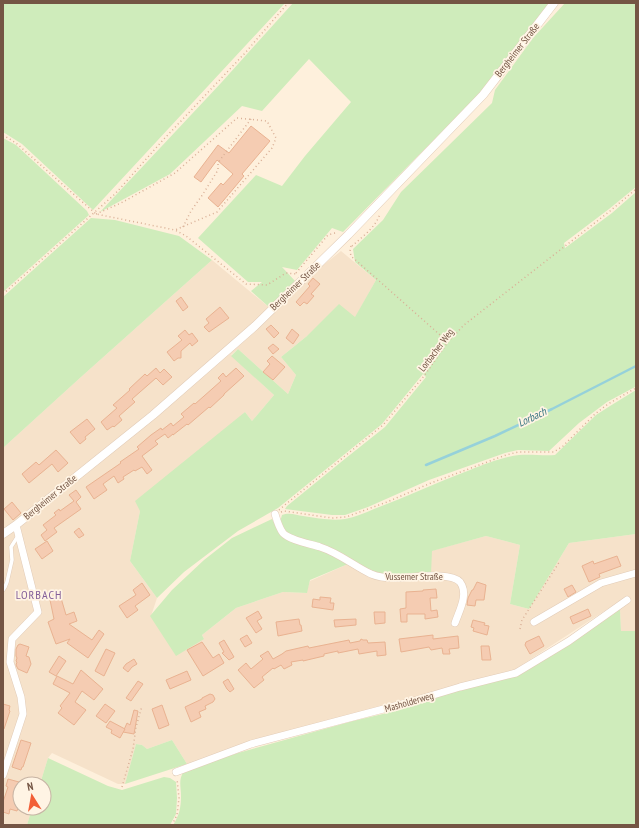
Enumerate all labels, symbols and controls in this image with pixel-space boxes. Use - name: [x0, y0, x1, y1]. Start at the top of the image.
- street label: Bergheimer Straße: [492, 20, 542, 80]
- street label: Bergheimer Straße: [267, 259, 323, 313]
- street label: Lorbacher Weg: [416, 326, 456, 374]
- water label: Lorbach: [516, 404, 549, 430]
- street label: Bergheimer Straße: [21, 472, 79, 522]
- street label: Vussemer Straße: [384, 570, 443, 583]
- district label: LORBACH: [16, 587, 62, 602]
- street label: Masholderweg: [383, 689, 435, 715]
- north arrow: [12, 776, 52, 816]
- text: N: [26, 779, 34, 794]

